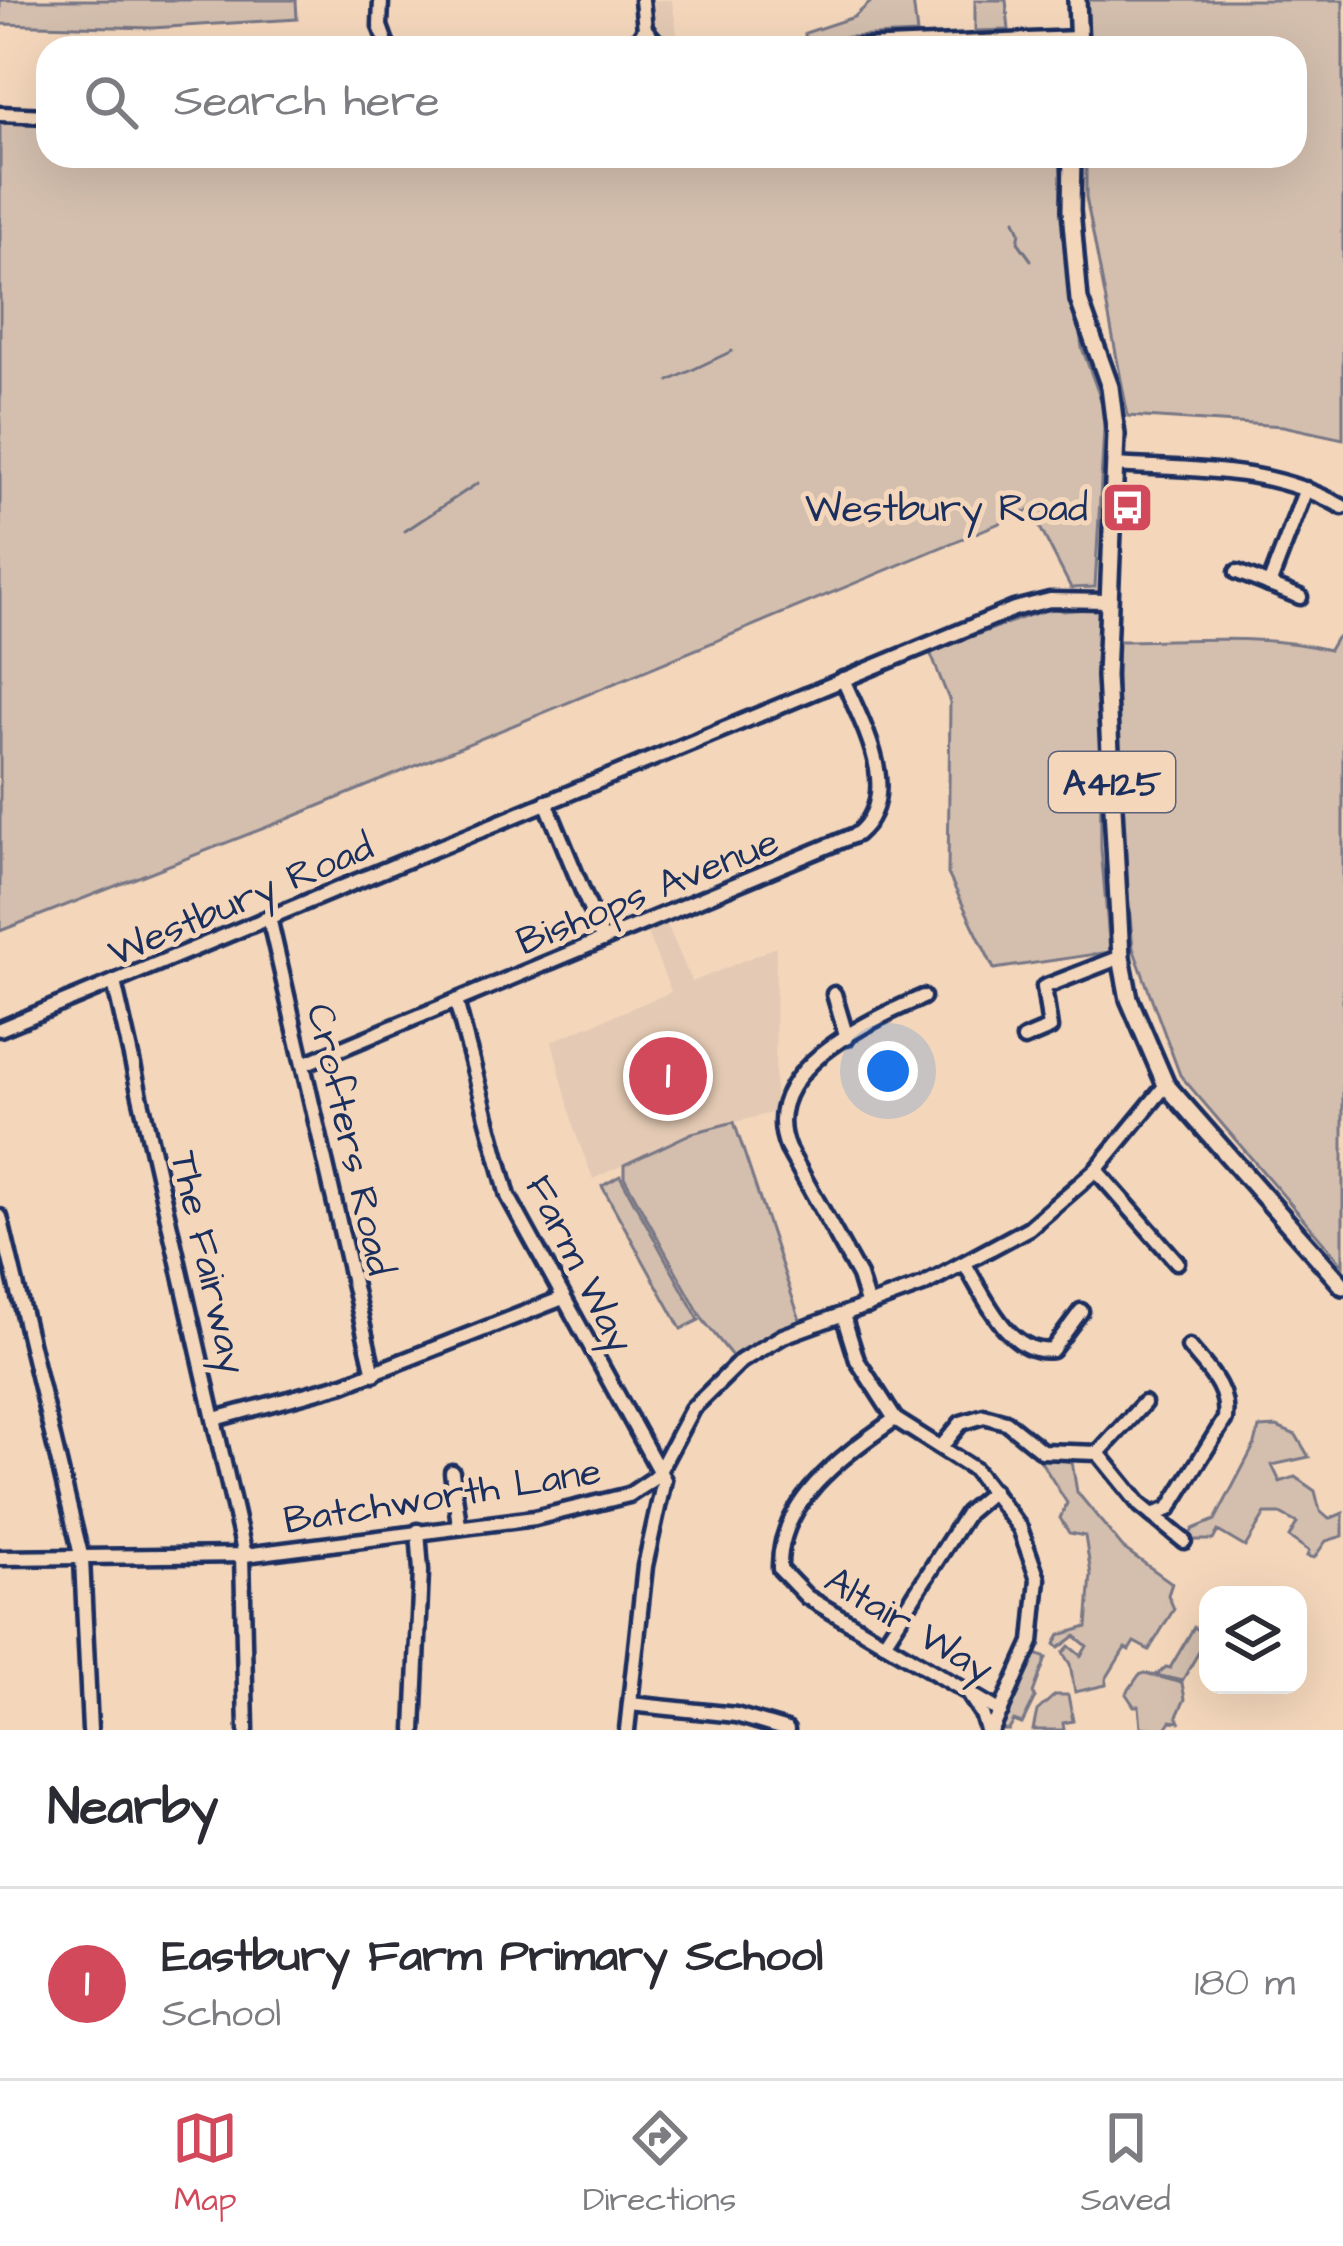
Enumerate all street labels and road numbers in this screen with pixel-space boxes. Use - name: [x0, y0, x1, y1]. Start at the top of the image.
- road number: A4125: [1049, 752, 1175, 812]
- street label: Bishops Avenue: [509, 816, 787, 970]
- street label: Westbury Road: [100, 821, 382, 982]
- street label: Crofters Road: [292, 998, 407, 1281]
- street label: The Fairway: [154, 1146, 259, 1380]
- street label: Farm Way: [510, 1166, 646, 1363]
- street label: Batchworth Lane: [280, 1445, 605, 1549]
- street label: Altair Way: [814, 1554, 1003, 1698]

